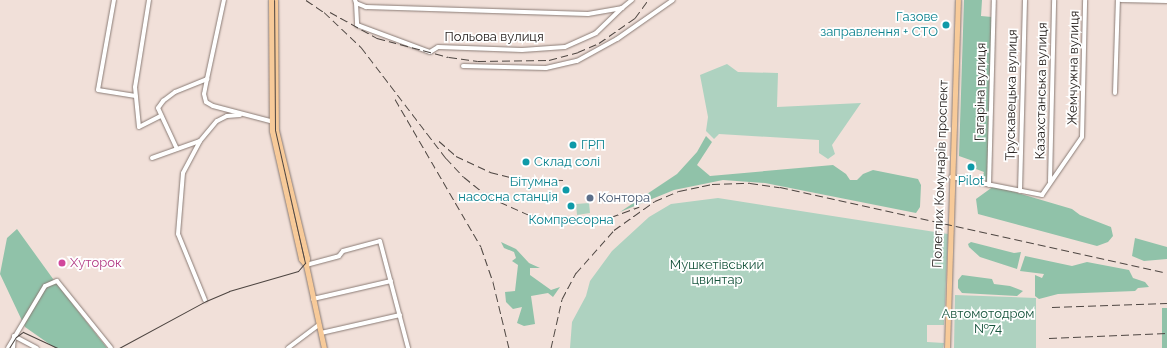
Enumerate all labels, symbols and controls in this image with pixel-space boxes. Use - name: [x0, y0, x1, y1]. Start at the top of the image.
- place label: Газове заправлення + СТО: [820, 10, 938, 41]
- street label: Жемчужна вулиця: [1065, 11, 1083, 125]
- marker: Газове заправлення + СТО: [941, 20, 951, 30]
- street label: Казахстанська вулиця: [1033, 22, 1051, 160]
- street label: Польова вулиця: [444, 29, 544, 45]
- street label: Трускавецька вулиця: [1003, 29, 1021, 161]
- street label: Гагаріна вулиця: [972, 43, 990, 141]
- street label: Полеглих Комунарів проспект: [930, 80, 952, 268]
- place label: ГРП: [581, 137, 605, 153]
- marker: ГРП: [568, 140, 578, 150]
- place label: Склад солі: [534, 154, 600, 170]
- marker: Склад солі: [521, 157, 531, 167]
- marker: Pilot: [966, 162, 976, 172]
- place label: Pilot: [958, 173, 984, 189]
- place label: Бітумна насосна станція: [458, 175, 558, 206]
- marker: Бітумна насосна станція: [561, 185, 571, 195]
- place label: Контора: [598, 190, 650, 206]
- marker: Контора: [585, 193, 595, 203]
- marker: Компресорна: [566, 201, 576, 211]
- place label: Компресорна: [528, 212, 614, 228]
- place label: Хуторок: [70, 255, 122, 271]
- marker: Хуторок: [57, 258, 67, 268]
- park label: Мушкетівський цвинтар: [670, 258, 764, 289]
- park label: Автомотодром №74: [942, 307, 1034, 338]

